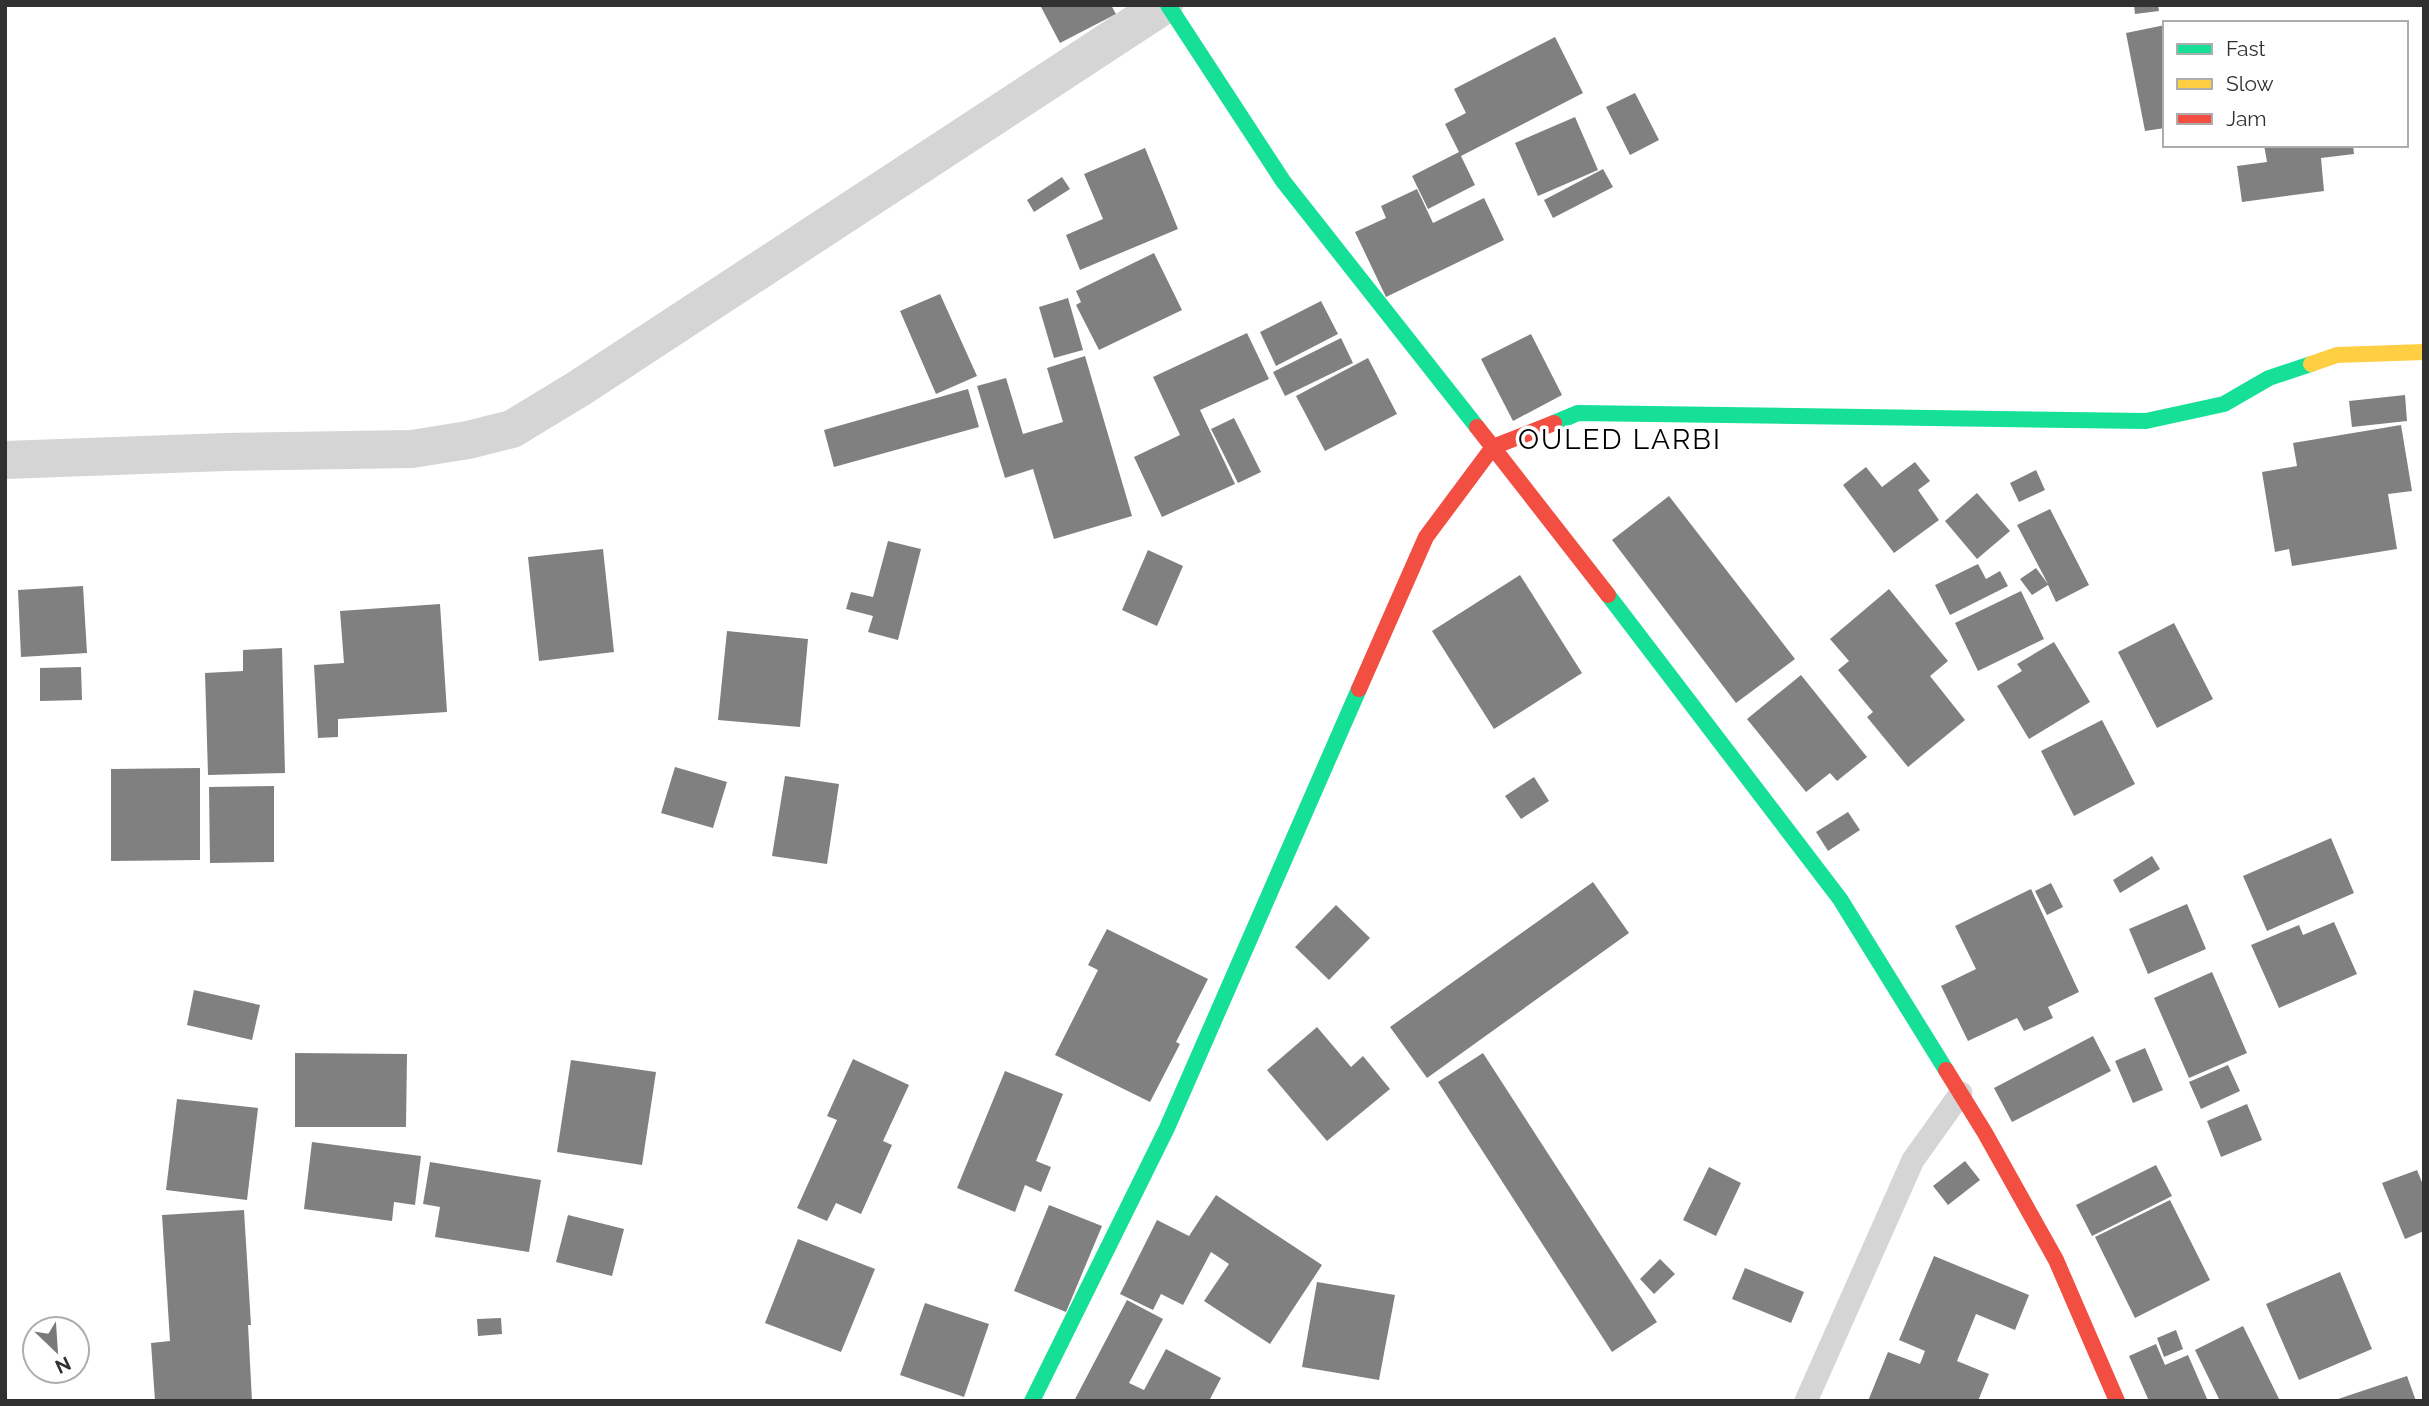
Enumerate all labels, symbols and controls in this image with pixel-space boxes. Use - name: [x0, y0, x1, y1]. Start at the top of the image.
- legend: [2163, 21, 2408, 147]
- text: Fast: [2226, 36, 2266, 61]
- text: Slow: [2226, 71, 2274, 96]
- text: Jam: [2226, 106, 2267, 131]
- district label: OULED LARBI: [1518, 423, 1722, 456]
- north arrow: [21, 1315, 91, 1385]
- text: N: [52, 1352, 74, 1378]

